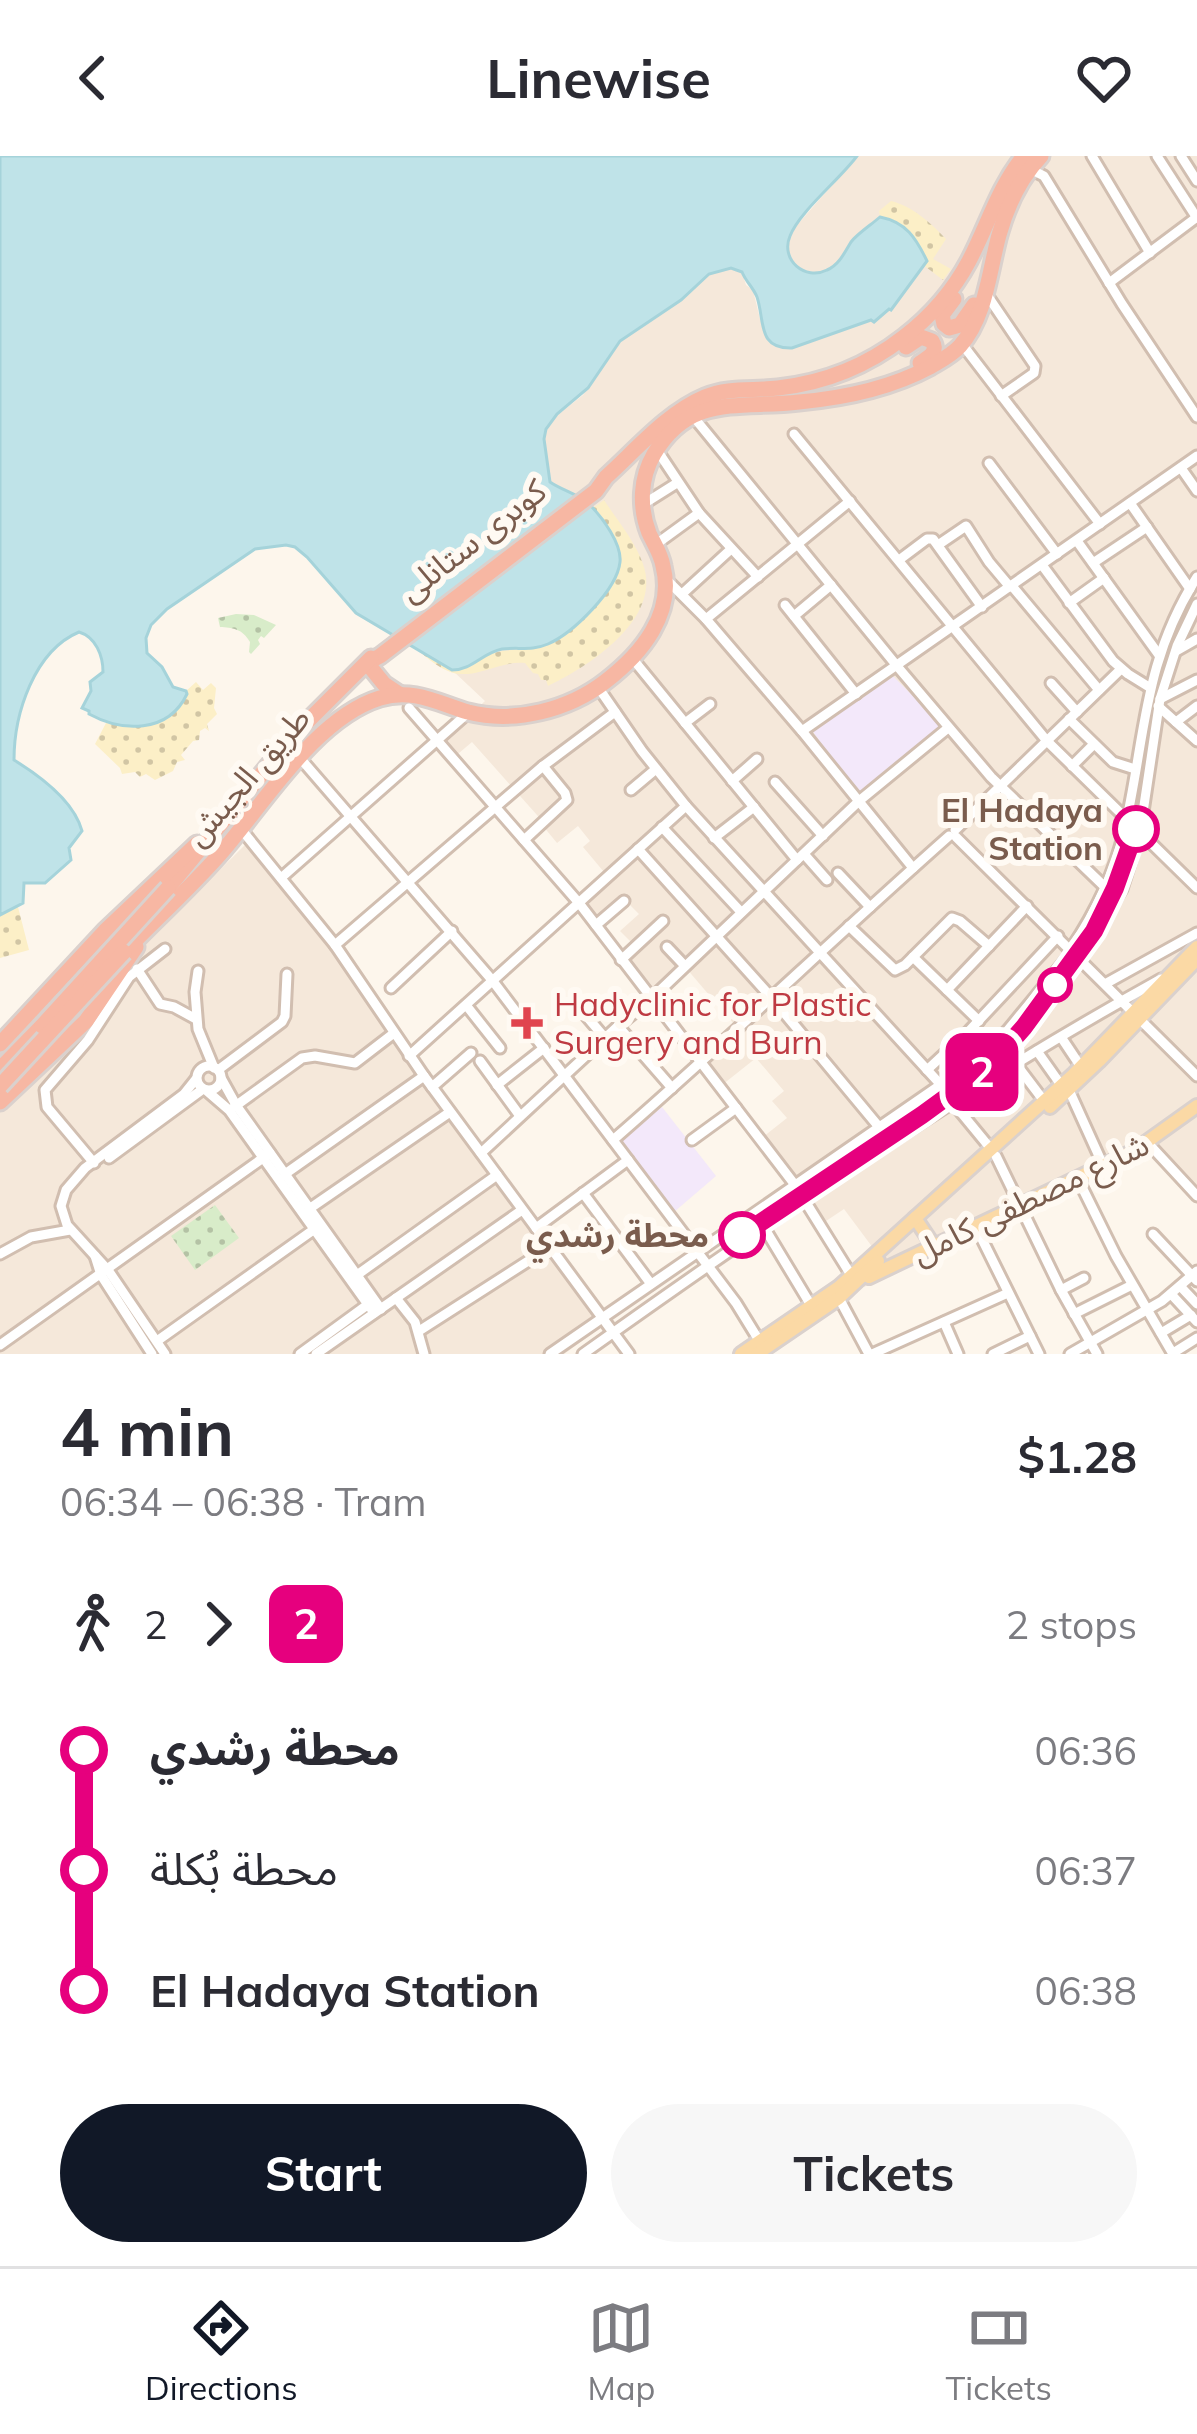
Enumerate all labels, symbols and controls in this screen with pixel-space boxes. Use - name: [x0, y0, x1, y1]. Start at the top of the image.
- text: Linewise: [486, 44, 711, 112]
- icon: back: [60, 45, 126, 111]
- icon: heart: [1071, 45, 1137, 111]
- street label: كوبرى ستانلى: [390, 469, 554, 610]
- street label: طريق الجيش: [175, 698, 319, 854]
- place label: El Hadaya Station: [941, 789, 1103, 868]
- marker: El Hadaya Station: [1114, 807, 1158, 851]
- unlabelled marker: [1039, 969, 1071, 1001]
- place label: Hadyclinic for Plastic Surgery and Burn: [554, 983, 872, 1062]
- marker: Hadyclinic for Plastic Surgery and Burn: [511, 1007, 543, 1039]
- line badge: 2: [943, 1033, 1021, 1111]
- text: 2: [969, 1045, 995, 1098]
- street label: شارع مصطفى كامل: [904, 1122, 1157, 1277]
- marker: محطة رشدي: [720, 1213, 764, 1257]
- place label: محطة رشدي: [526, 1214, 709, 1263]
- text: 4 min: [60, 1390, 234, 1473]
- text: $1.28: [1018, 1428, 1137, 1484]
- text: 06:34 – 06:38 · Tram: [60, 1477, 427, 1526]
- icon: walk: [60, 1591, 126, 1657]
- icon: forward: [185, 1591, 251, 1657]
- text: 2: [293, 1597, 319, 1650]
- text: 2: [144, 1600, 167, 1649]
- text: 2 stops: [1006, 1600, 1137, 1649]
- text: محطة رشدي: [150, 1720, 400, 1776]
- text: 06:36: [1035, 1726, 1137, 1775]
- text: محطة بُكلة: [150, 1840, 338, 1896]
- text: 06:37: [1035, 1846, 1137, 1895]
- text: El Hadaya Station: [150, 1962, 540, 2018]
- text: 06:38: [1035, 1966, 1137, 2015]
- button: Start: [60, 2104, 587, 2242]
- button: Tickets: [611, 2104, 1137, 2242]
- tab: Directions: [145, 2295, 298, 2408]
- tab: Map: [588, 2295, 655, 2408]
- tab: Tickets: [945, 2295, 1052, 2408]

